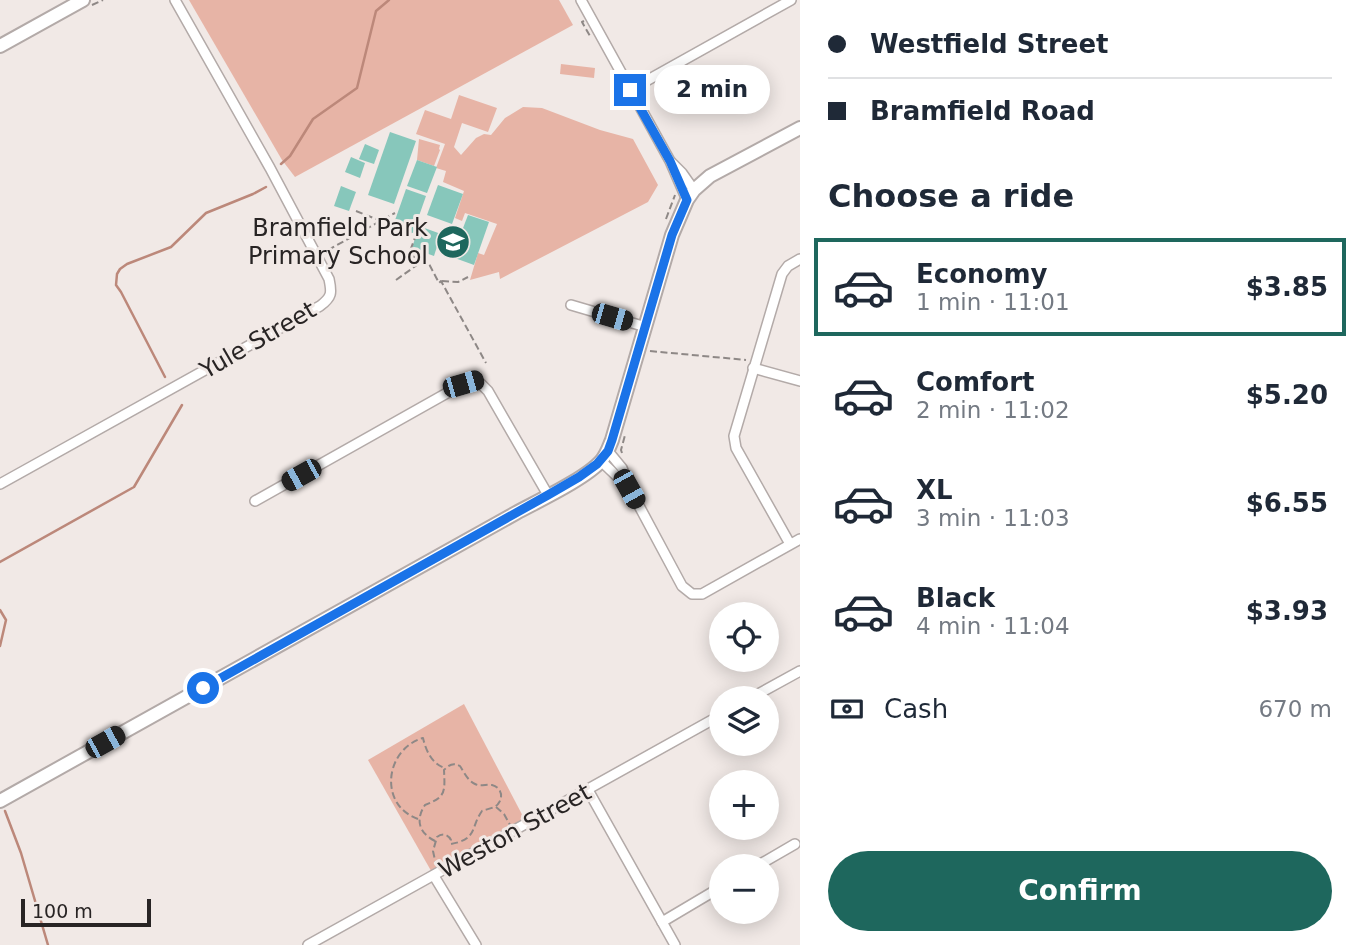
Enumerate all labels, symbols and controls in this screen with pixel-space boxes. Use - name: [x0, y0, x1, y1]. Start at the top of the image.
- text: Westfield Street: [870, 29, 1108, 59]
- callout: 2 min: [654, 66, 770, 114]
- route end: [614, 74, 646, 106]
- text: 2 min: [676, 76, 748, 102]
- text: Bramfield Road: [870, 96, 1095, 126]
- text: Choose a ride: [828, 177, 1074, 215]
- place label: Bramfield Park Primary School: [248, 214, 428, 270]
- school or university icon: Bramfield Park Primary School: [434, 223, 472, 261]
- icon: car: [832, 256, 895, 319]
- text: Economy: [916, 259, 1047, 289]
- text: $3.85: [1246, 272, 1328, 302]
- text: 1 min · 11:01: [916, 289, 1070, 315]
- street label: Yule Street: [194, 296, 321, 385]
- car: [589, 301, 636, 333]
- icon: car: [832, 364, 895, 427]
- text: Comfort: [916, 367, 1034, 397]
- car: [440, 368, 487, 400]
- text: $5.20: [1246, 380, 1328, 410]
- text: 2 min · 11:02: [916, 397, 1070, 423]
- car: [278, 456, 325, 494]
- car: [610, 466, 649, 512]
- icon: car: [832, 472, 895, 535]
- text: XL: [916, 475, 953, 505]
- text: $6.55: [1246, 488, 1328, 518]
- text: 3 min · 11:03: [916, 505, 1070, 531]
- icon: car: [832, 580, 895, 643]
- text: Black: [916, 583, 995, 613]
- text: $3.93: [1246, 596, 1328, 626]
- map controls: [709, 602, 779, 924]
- button: locate: [709, 602, 779, 672]
- text: 4 min · 11:04: [916, 613, 1070, 639]
- route start: [187, 672, 219, 704]
- button: layers: [709, 686, 779, 756]
- icon: cash: [828, 690, 866, 728]
- text: Cash: [884, 694, 948, 724]
- text: 670 m: [1258, 696, 1332, 722]
- car: [82, 723, 129, 761]
- button: +: [709, 770, 779, 840]
- street label: Weston Street: [434, 778, 596, 884]
- button: Confirm: [828, 851, 1332, 931]
- button: −: [709, 854, 779, 924]
- scale bar: [21, 896, 150, 928]
- text: 100 m: [32, 900, 93, 922]

